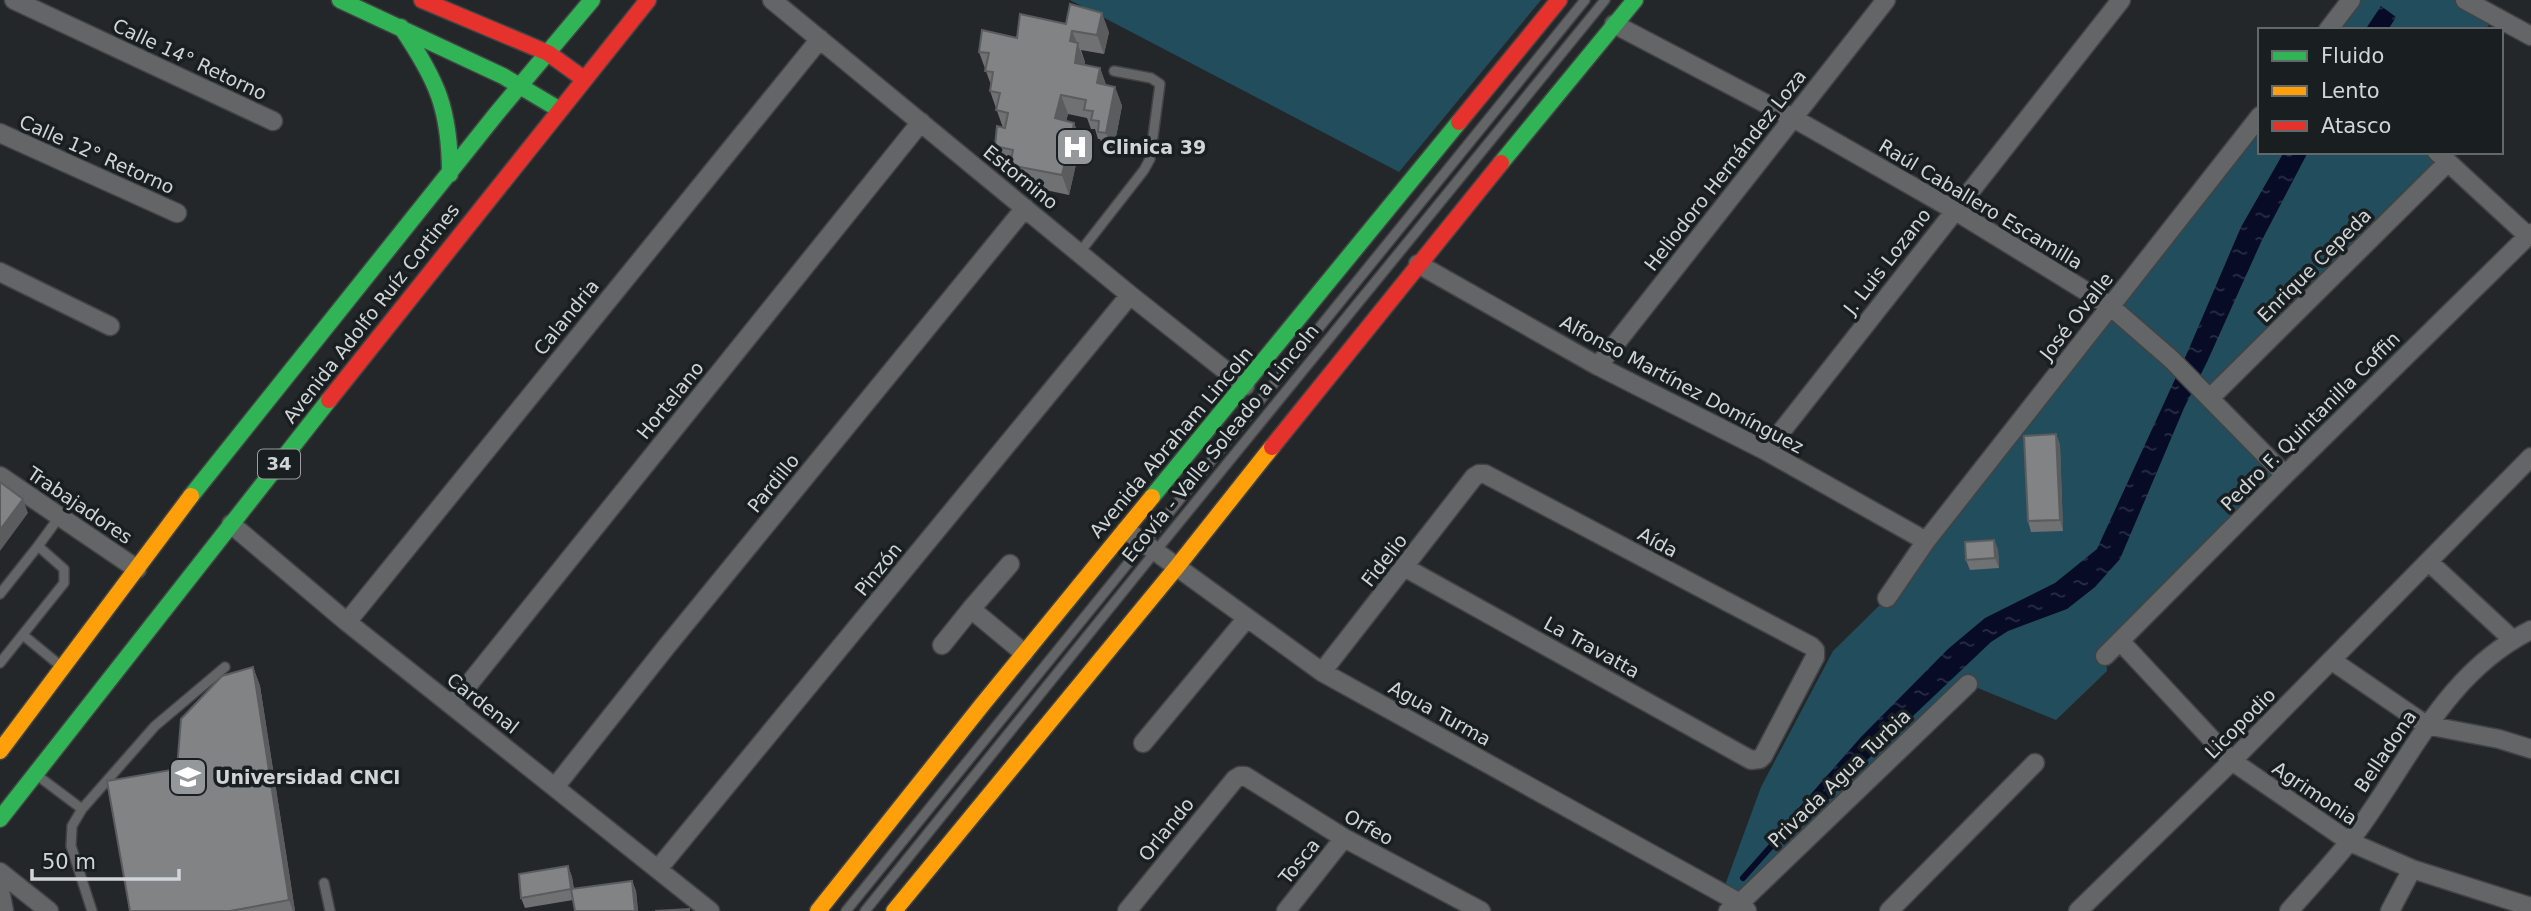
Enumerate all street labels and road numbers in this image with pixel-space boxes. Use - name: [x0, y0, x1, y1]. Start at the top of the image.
- street label: Calle 14° Retorno: [110, 14, 270, 104]
- street label: Heliodoro Hernández Loza: [1640, 65, 1810, 275]
- street label: Calle 12° Retorno: [16, 110, 178, 198]
- street label: Raúl Caballero Escamilla: [1875, 134, 2087, 274]
- street label: Estornino: [979, 140, 1063, 214]
- street label: Avenida Adolfo Ruíz Cortines: [278, 199, 464, 427]
- street label: J. Luis Lozano: [1838, 204, 1935, 319]
- street label: Enrique Cepeda: [2253, 204, 2375, 326]
- street label: José Ovalle: [2034, 268, 2117, 365]
- street label: Calandria: [529, 275, 603, 359]
- street label: Alfonso Martínez Domínguez: [1557, 310, 1807, 458]
- street label: Ecovía - Valle Soleado a Lincoln: [1117, 320, 1323, 566]
- street label: Pedro F. Quintanilla Coffin: [2216, 327, 2404, 515]
- street label: Avenida Abraham Lincoln: [1085, 342, 1257, 542]
- street label: Hortelano: [632, 357, 708, 443]
- street label: Pardillo: [743, 449, 803, 517]
- road number: 34: [258, 450, 300, 478]
- street label: Trabajadores: [23, 461, 137, 548]
- street label: Aída: [1634, 522, 1682, 562]
- street label: Fidelio: [1357, 529, 1411, 591]
- street label: Pinzón: [850, 538, 906, 600]
- street label: La Travatta: [1540, 612, 1644, 682]
- street label: Cardenal: [443, 668, 523, 738]
- street label: Agua Turma: [1385, 676, 1495, 750]
- street label: Licopodio: [2200, 683, 2280, 763]
- street label: Privada Agua Turbia: [1763, 704, 1915, 852]
- street label: Belladona: [2350, 706, 2420, 796]
- street label: Agrimonia: [2269, 757, 2361, 829]
- street label: Orlando: [1134, 793, 1198, 865]
- street label: Orfeo: [1341, 805, 1397, 849]
- street label: Tosca: [1273, 834, 1324, 889]

